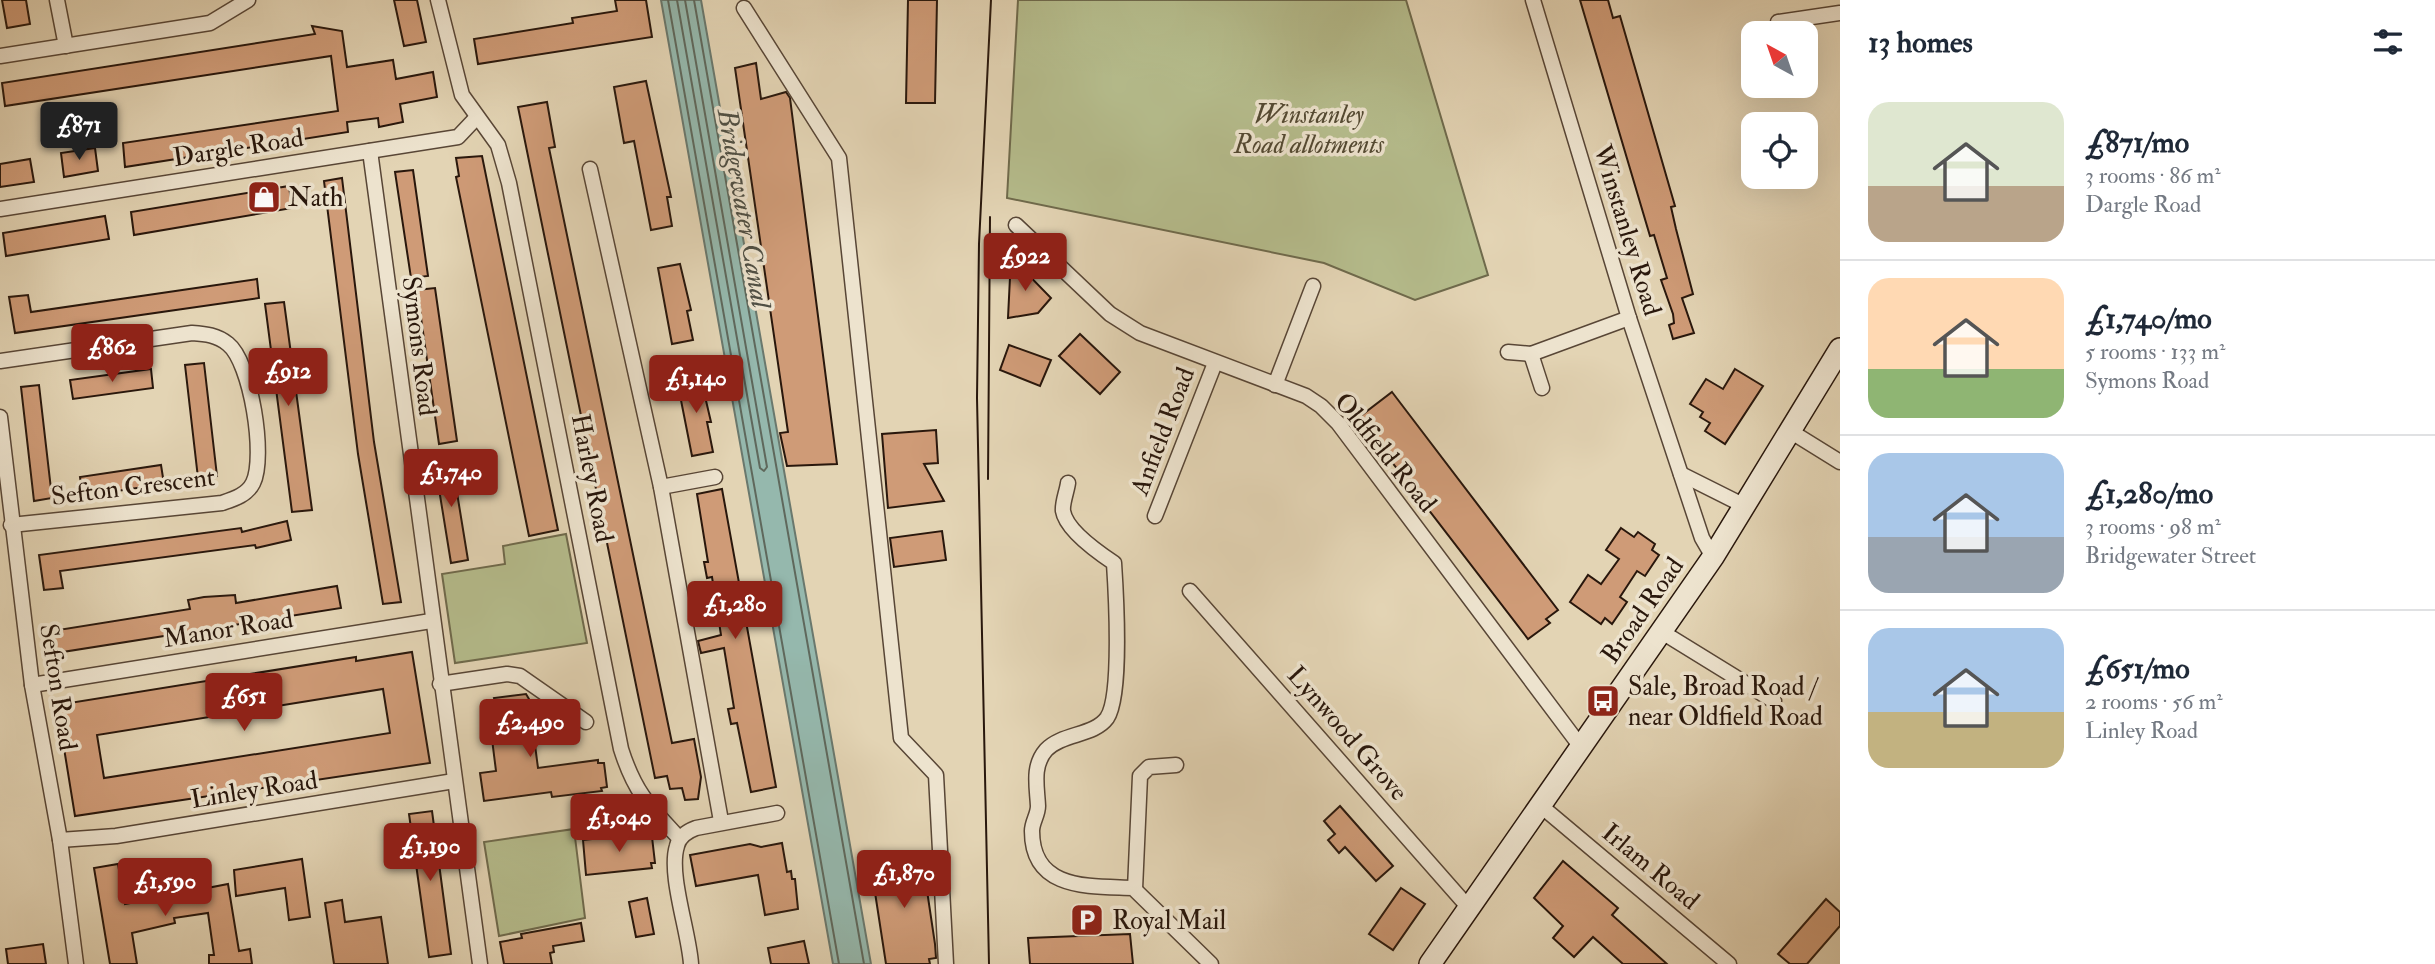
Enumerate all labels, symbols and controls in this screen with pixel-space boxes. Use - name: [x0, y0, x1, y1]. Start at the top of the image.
- north arrow: [1741, 21, 1818, 98]
- map controls: [1741, 21, 1818, 189]
- icon: filters: [2369, 23, 2407, 61]
- text: 13 homes: [1868, 24, 1973, 61]
- park label: Winstanley Road allotments: [1233, 99, 1385, 161]
- pin: £871: [38, 102, 120, 162]
- water label: Bridgewater Canal: [708, 104, 779, 313]
- text: £871: [56, 110, 102, 139]
- button: locate: [1741, 112, 1818, 189]
- street label: Dargle Road: [171, 122, 306, 174]
- text: £871/mo: [2085, 124, 2189, 161]
- icon: home: [1924, 130, 2008, 214]
- street label: Winstanley Road: [1586, 140, 1668, 320]
- text: 3 rooms · 86 m²: [2085, 161, 2221, 190]
- shop icon: Nath: [245, 178, 283, 216]
- place label: Nath: [288, 182, 344, 214]
- text: Dargle Road: [2085, 190, 2201, 219]
- pin: £922: [984, 233, 1066, 293]
- text: £922: [1000, 241, 1050, 270]
- street label: Symons Road: [395, 274, 443, 418]
- text: £1,740/mo: [2085, 300, 2212, 337]
- icon: home: [1924, 306, 2008, 390]
- pin: £862: [71, 324, 153, 384]
- text: £862: [87, 332, 137, 361]
- text: 5 rooms · 133 m²: [2085, 337, 2226, 366]
- pin: £912: [247, 348, 329, 408]
- text: £912: [264, 356, 312, 385]
- pin: £1,140: [639, 356, 753, 415]
- text: £1,140: [665, 363, 727, 392]
- street label: Anfield Road: [1124, 363, 1202, 501]
- text: Symons Road: [2085, 366, 2209, 395]
- street label: Oldfield Road: [1327, 386, 1443, 519]
- street label: Harley Road: [564, 411, 620, 545]
- pin: £1,740: [394, 449, 508, 509]
- text: £1,740: [420, 457, 482, 486]
- street label: Sefton Crescent: [49, 461, 217, 513]
- text: £1,280/mo: [2085, 475, 2213, 512]
- icon: home: [1924, 481, 2008, 565]
- text: 3 rooms · 98 m²: [2085, 512, 2221, 541]
- text: Bridgewater Street: [2085, 541, 2256, 570]
- street label: Broad Road: [1595, 551, 1691, 670]
- pin: £1,280: [678, 582, 792, 641]
- text: £1,280: [703, 589, 767, 618]
- street label: Manor Road: [161, 603, 296, 655]
- street label: Sefton Road: [32, 622, 84, 753]
- text: £651/mo: [2085, 650, 2190, 687]
- icon: home: [1924, 656, 2008, 740]
- street label: Lynwood Grove: [1280, 660, 1415, 808]
- place label: Sale, Broad Road / near Oldfield Road: [1628, 671, 1823, 733]
- pin: £651: [203, 674, 285, 733]
- text: £651: [221, 681, 267, 710]
- bus stop icon: Sale, Broad Road / near Oldfield Road: [1584, 682, 1622, 720]
- text: 2 rooms · 56 m²: [2085, 687, 2223, 716]
- pin: £2,490: [473, 700, 587, 759]
- text: £2,490: [495, 707, 565, 736]
- text: Linley Road: [2085, 716, 2198, 745]
- street label: Linley Road: [189, 764, 320, 816]
- pin: £1,040: [562, 794, 676, 854]
- text: £1,040: [586, 802, 652, 831]
- street label: Irlam Road: [1595, 817, 1706, 917]
- pin: £1,190: [373, 824, 487, 883]
- text: £1,190: [400, 831, 460, 860]
- pin: £1,870: [847, 850, 961, 910]
- pin: £1,590: [108, 858, 222, 918]
- text: £1,870: [873, 858, 935, 887]
- text: £1,590: [134, 866, 196, 895]
- parking icon: Royal Mail: [1068, 901, 1106, 939]
- place label: Royal Mail: [1112, 905, 1227, 937]

